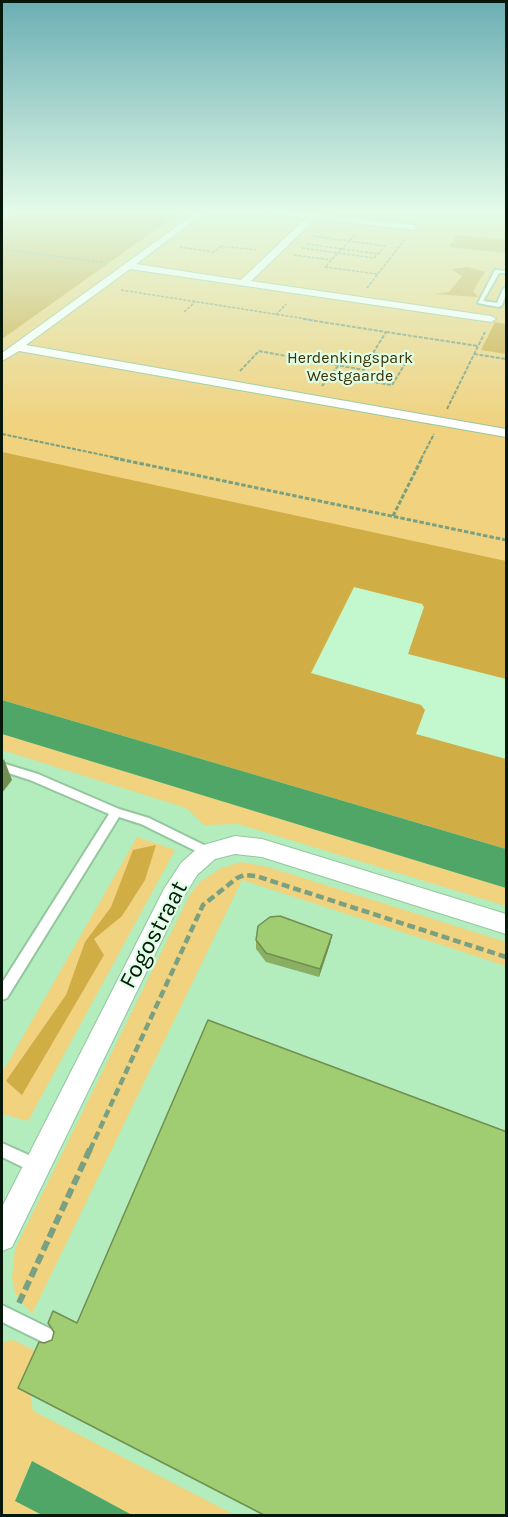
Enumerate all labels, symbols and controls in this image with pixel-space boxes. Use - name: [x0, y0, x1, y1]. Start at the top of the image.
- park label: Herdenkingspark Westgaarde: [287, 348, 413, 386]
- street label: Fogostraat: [114, 876, 194, 994]

